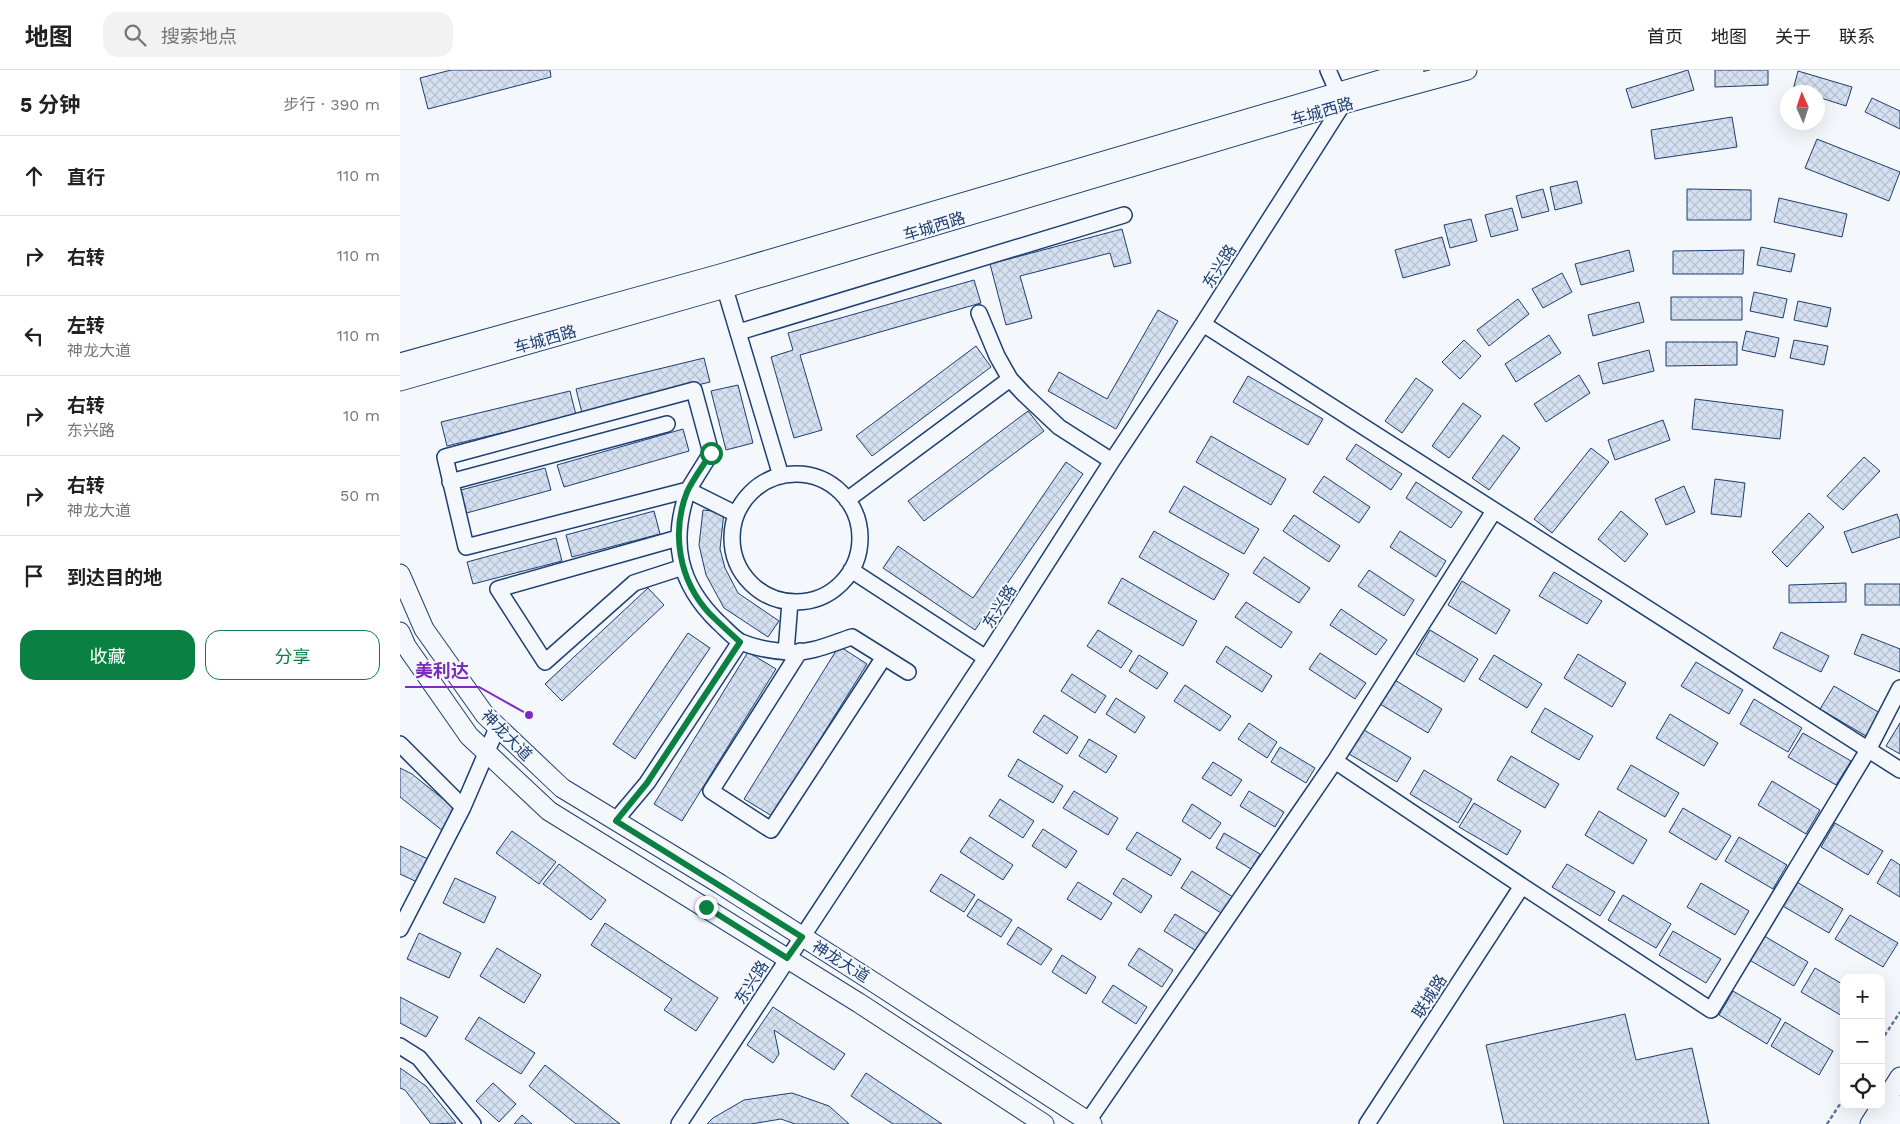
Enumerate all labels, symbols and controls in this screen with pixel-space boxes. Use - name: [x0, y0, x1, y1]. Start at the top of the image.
- search box: [103, 12, 453, 57]
- icon: search: [121, 21, 149, 49]
- text: 地图: [25, 23, 73, 51]
- text: 搜索地点: [161, 25, 237, 48]
- text: 首页: [1647, 26, 1683, 47]
- text: 地图: [1711, 26, 1747, 47]
- text: 关于: [1775, 26, 1811, 47]
- text: 联系: [1839, 26, 1875, 47]
- north arrow: [1780, 85, 1825, 130]
- text: 5 分钟: [20, 92, 80, 117]
- street label: 车城西路: [1289, 94, 1356, 129]
- text: 步行 · 390 m: [284, 95, 380, 114]
- icon: ahead: [20, 162, 48, 190]
- text: 直行: [67, 166, 105, 189]
- text: 110 m: [337, 166, 380, 185]
- street label: 车城西路: [901, 208, 968, 245]
- street label: 东兴路: [1199, 241, 1240, 292]
- icon: right: [20, 242, 48, 270]
- text: 右转: [67, 246, 105, 269]
- text: 110 m: [337, 246, 380, 265]
- text: 左转: [67, 314, 105, 337]
- icon: left: [20, 322, 48, 350]
- street label: 车城西路: [512, 322, 579, 357]
- text: 110 m: [337, 326, 380, 345]
- text: 神龙大道: [67, 341, 131, 360]
- text: 右转: [67, 394, 105, 417]
- icon: right: [20, 402, 48, 430]
- text: 10 m: [343, 406, 380, 425]
- text: 东兴路: [67, 421, 115, 440]
- route start: [700, 442, 723, 465]
- text: 右转: [67, 474, 105, 497]
- icon: right: [20, 482, 48, 510]
- text: 50 m: [340, 486, 380, 505]
- text: 神龙大道: [67, 501, 131, 520]
- icon: arrive: [20, 562, 48, 590]
- text: 到达目的地: [67, 566, 162, 589]
- street label: 东兴路: [979, 581, 1020, 632]
- button: 收藏: [20, 630, 195, 680]
- button: 分享: [205, 630, 380, 680]
- callout: 美利达: [405, 654, 479, 687]
- text: 美利达: [415, 660, 469, 681]
- street label: 神龙大道: [477, 706, 536, 765]
- route end: [695, 896, 718, 919]
- street label: 神龙大道: [809, 936, 873, 986]
- street label: 东兴路: [730, 957, 772, 1008]
- street label: 联城路: [1408, 971, 1450, 1022]
- map controls: [1840, 974, 1885, 1109]
- button: +: [1840, 974, 1885, 1019]
- button: −: [1840, 1019, 1885, 1064]
- button: locate: [1840, 1064, 1885, 1109]

